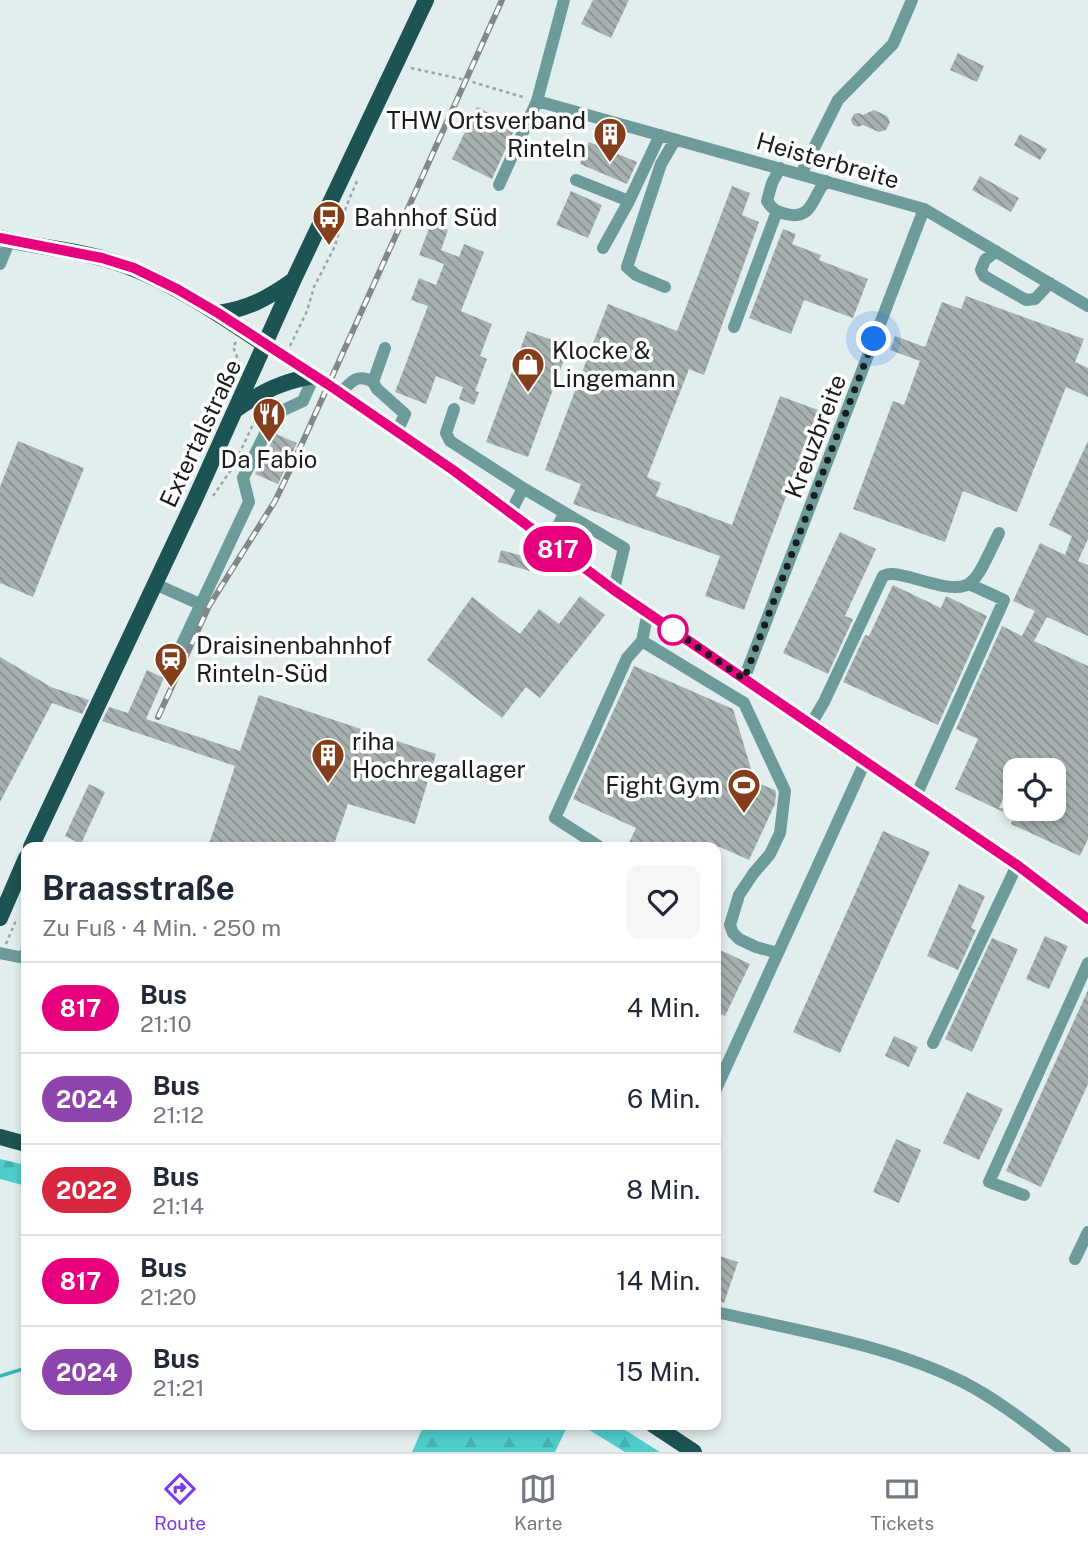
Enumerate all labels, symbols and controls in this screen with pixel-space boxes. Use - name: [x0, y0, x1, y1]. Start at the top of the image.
- place label: THW Ortsverband Rinteln: [386, 106, 586, 162]
- building icon: THW Ortsverband Rinteln: [591, 115, 629, 164]
- street label: Heisterbreite: [753, 126, 903, 194]
- bus stop icon: Bahnhof Süd: [310, 198, 348, 247]
- place label: Bahnhof Süd: [354, 203, 498, 231]
- your location: [856, 321, 891, 356]
- place label: Klocke & Lingemann: [552, 336, 676, 392]
- shop icon: Klocke & Lingemann: [509, 345, 547, 394]
- street label: Extertalstraße: [154, 355, 246, 511]
- street label: Kreuzbreite: [779, 370, 851, 502]
- restaurant icon: Da Fabio: [250, 395, 288, 444]
- place label: Da Fabio: [221, 445, 317, 473]
- line badge: 817: [518, 526, 598, 572]
- text: 817: [537, 535, 579, 563]
- unlabelled marker: [658, 615, 688, 645]
- place label: Draisinenbahnhof Rinteln-Süd: [196, 631, 392, 687]
- station icon: Draisinenbahnhof Rinteln-Süd: [152, 640, 190, 689]
- place label: riha Hochregallager: [352, 727, 526, 783]
- building icon: riha Hochregallager: [309, 736, 347, 785]
- map controls: [1003, 758, 1066, 821]
- button: locate: [1003, 758, 1066, 821]
- sports icon: Fight Gym: [725, 766, 763, 815]
- place label: Fight Gym: [605, 771, 720, 799]
- button: heart: [626, 865, 700, 939]
- text: Braasstraße: [42, 869, 235, 907]
- text: Zu Fuß · 4 Min. · 250 m: [42, 914, 281, 941]
- text: Bus: [140, 979, 187, 1010]
- text: 4 Min.: [627, 992, 700, 1023]
- text: 817: [60, 994, 101, 1022]
- text: 21:10: [140, 1010, 192, 1037]
- text: Bus: [153, 1070, 200, 1101]
- text: 6 Min.: [627, 1083, 700, 1114]
- text: 2024: [56, 1085, 118, 1113]
- text: 21:12: [153, 1101, 204, 1128]
- text: Bus: [152, 1161, 199, 1192]
- text: 8 Min.: [626, 1174, 700, 1205]
- text: 2022: [56, 1176, 117, 1204]
- text: 21:14: [152, 1192, 204, 1219]
- text: Bus: [140, 1252, 187, 1283]
- text: 14 Min.: [616, 1265, 700, 1296]
- text: 817: [60, 1267, 101, 1295]
- text: 21:20: [140, 1283, 197, 1310]
- text: Bus: [153, 1343, 200, 1374]
- text: 15 Min.: [616, 1356, 700, 1387]
- text: 2024: [56, 1358, 118, 1386]
- text: 21:21: [153, 1374, 205, 1401]
- tab: Route: [154, 1470, 206, 1534]
- tab: Karte: [514, 1470, 562, 1534]
- tab: Tickets: [870, 1470, 934, 1534]

